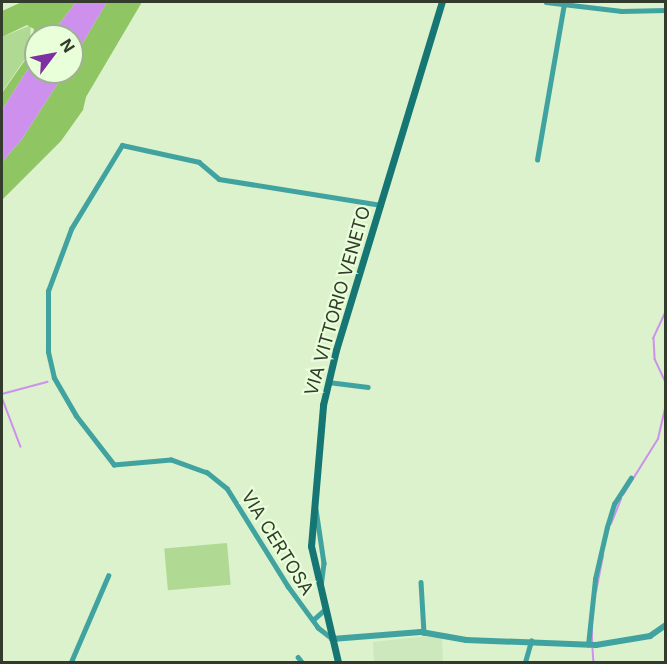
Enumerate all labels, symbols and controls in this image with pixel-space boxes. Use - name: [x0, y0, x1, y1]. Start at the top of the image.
- north arrow: [24, 24, 84, 84]
- text: N: [56, 35, 79, 56]
- street label: VIA VITTORIO VENETO: [301, 204, 375, 398]
- street label: VIA CERTOSA: [236, 487, 318, 599]

